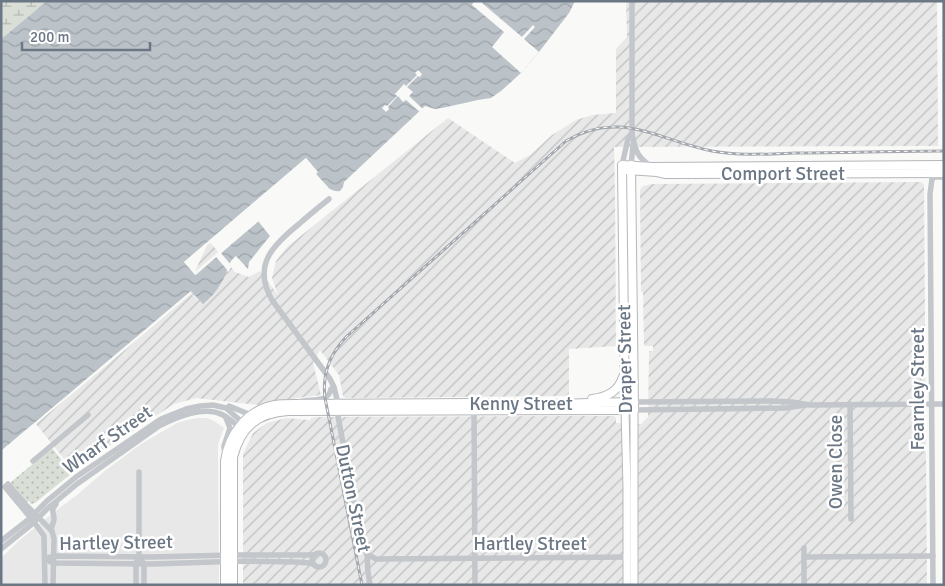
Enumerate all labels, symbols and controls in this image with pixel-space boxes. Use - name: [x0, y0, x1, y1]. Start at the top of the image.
- scale bar: [22, 20, 150, 52]
- text: 200 m: [30, 28, 70, 46]
- street label: Comport Street: [721, 162, 845, 186]
- street label: Draper Street: [612, 304, 638, 414]
- street label: Fearnley Street: [906, 327, 930, 451]
- street label: Kenny Street: [469, 392, 573, 416]
- street label: Wharf Street: [58, 400, 157, 479]
- street label: Owen Close: [824, 415, 848, 509]
- street label: Dutton Street: [330, 442, 376, 555]
- street label: Hartley Street: [59, 530, 173, 556]
- street label: Hartley Street: [473, 532, 587, 556]

